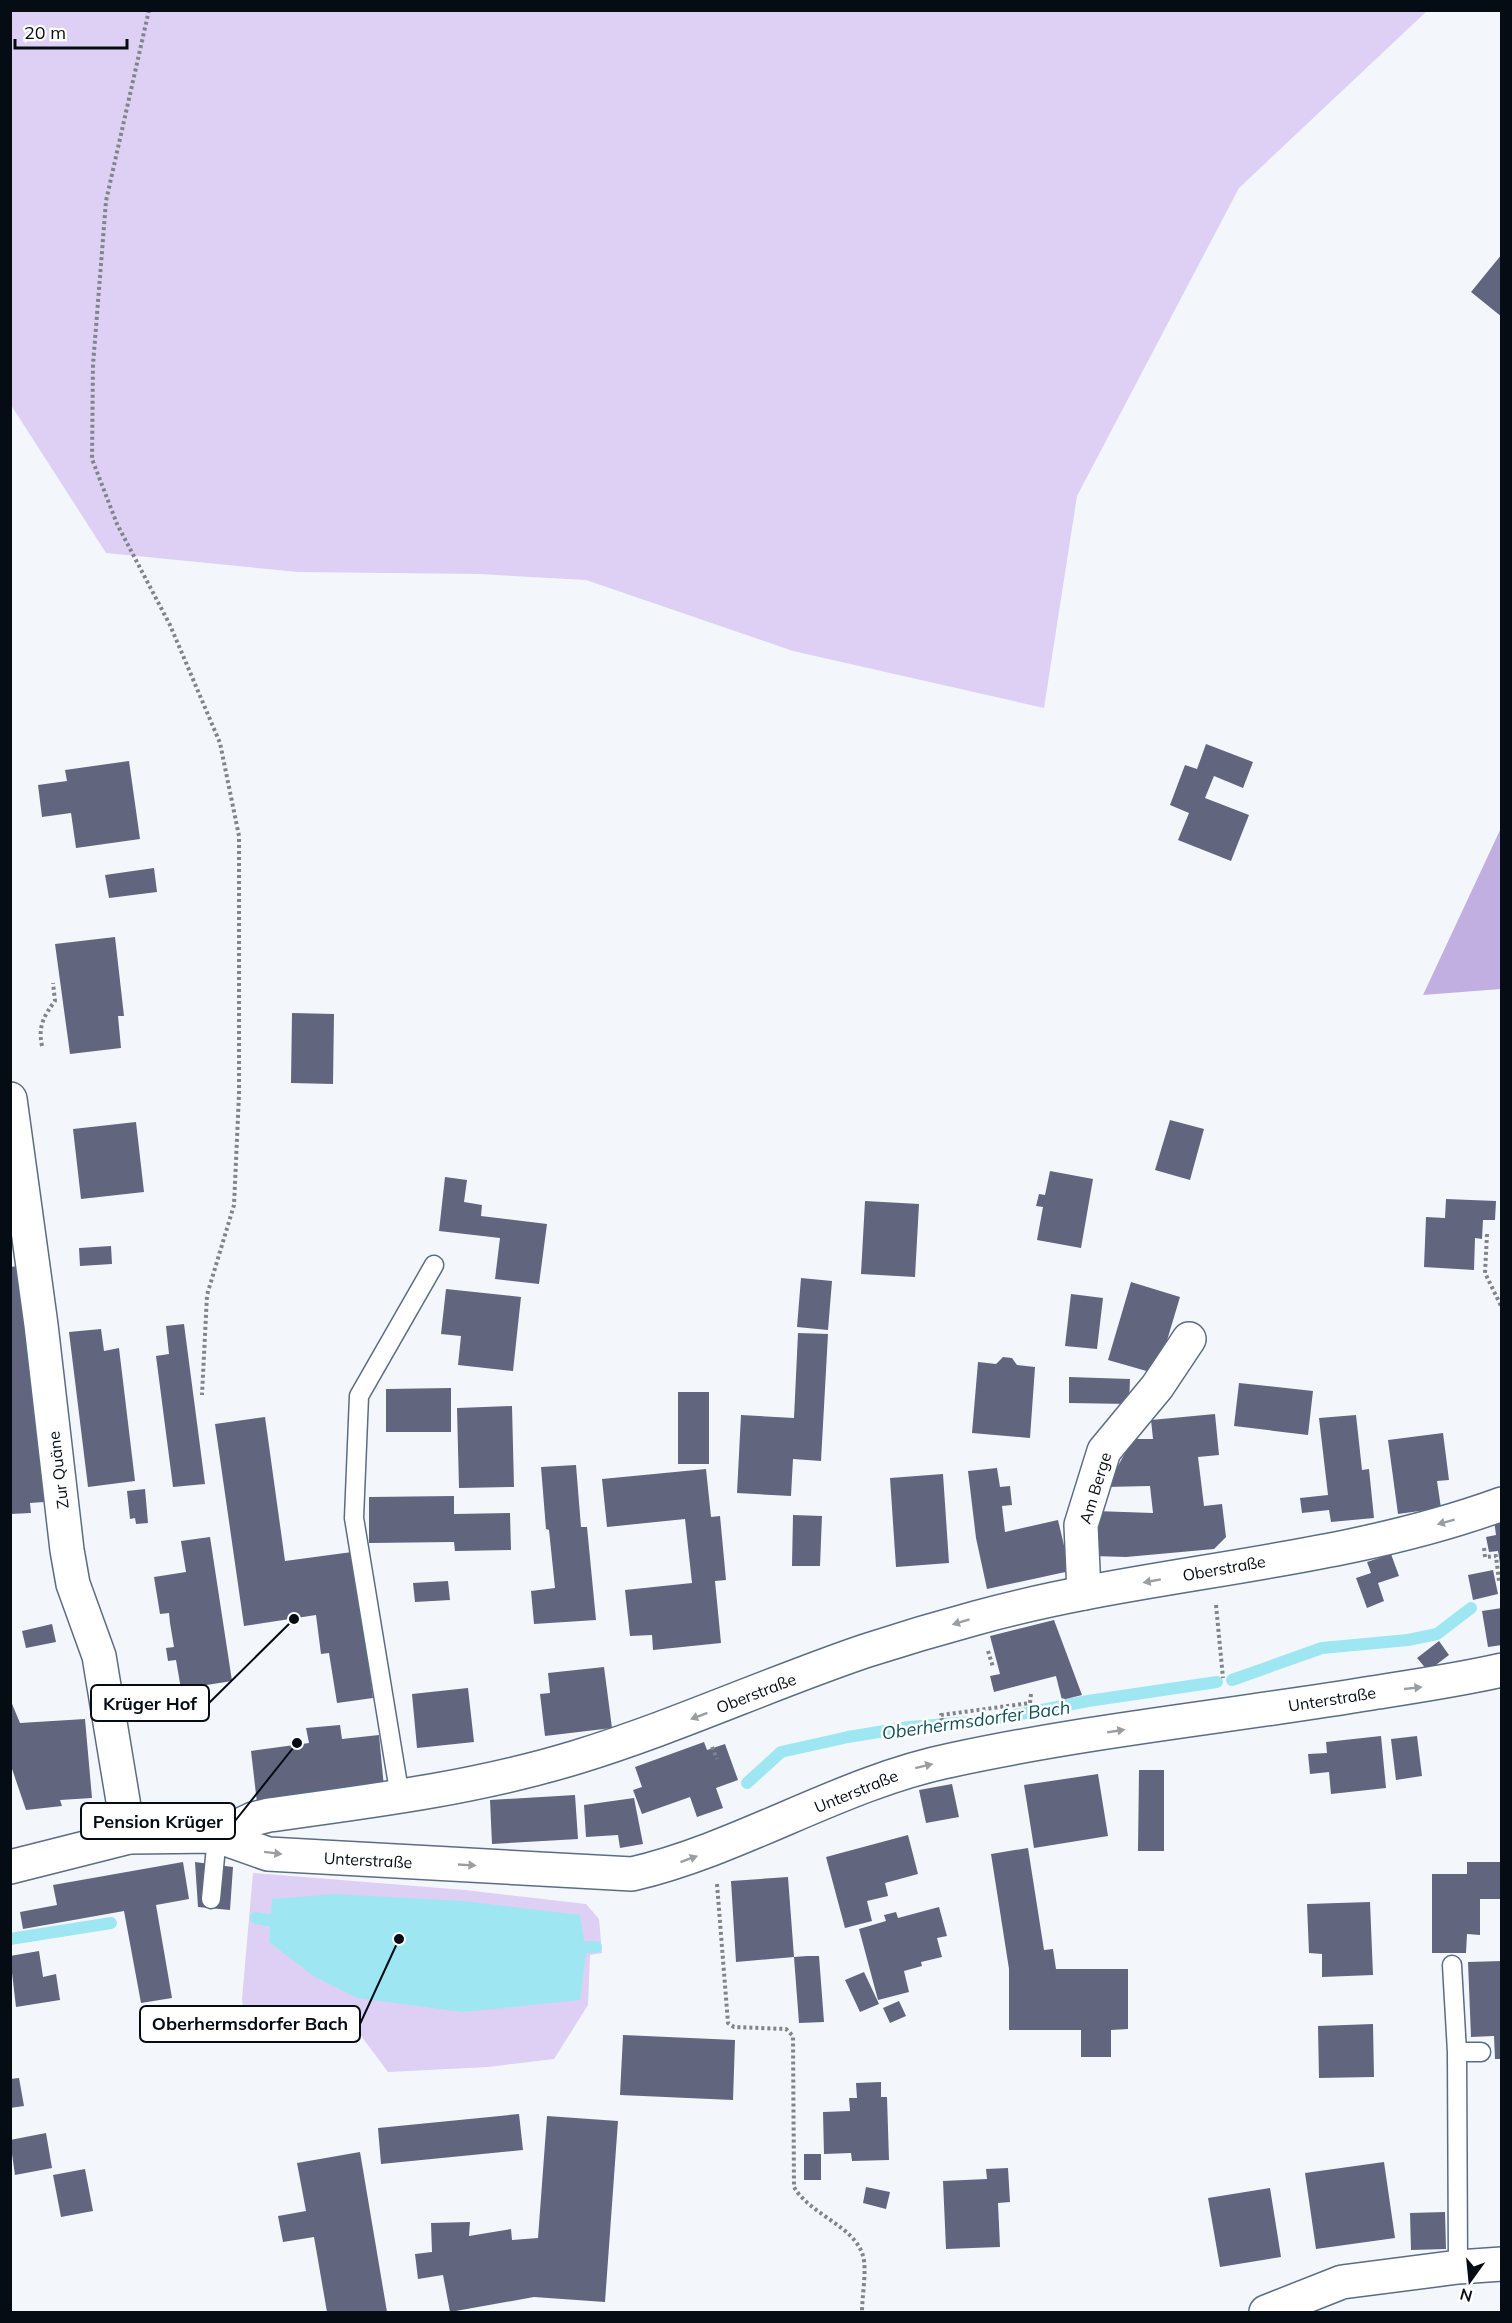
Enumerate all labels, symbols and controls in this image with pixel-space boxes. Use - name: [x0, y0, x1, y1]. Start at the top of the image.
- scale bar: [15, 12, 128, 50]
- text: 20 m: [24, 21, 66, 44]
- street label: Zur Quäne: [43, 1430, 73, 1510]
- street label: Am Berge: [1075, 1450, 1115, 1526]
- one-way arrow: [1437, 1517, 1455, 1527]
- street label: Oberstraße: [1181, 1551, 1267, 1585]
- one-way arrow: [1142, 1577, 1161, 1586]
- one-way arrow: [952, 1618, 971, 1628]
- street label: Oberstraße: [713, 1669, 799, 1717]
- street label: Unterstraße: [1287, 1682, 1377, 1716]
- one-way arrow: [1403, 1683, 1422, 1693]
- callout: Krüger Hof: [91, 1685, 209, 1721]
- text: Krüger Hof: [103, 1692, 197, 1715]
- water label: Oberhermsdorfer Bach: [880, 1695, 1072, 1745]
- one-way arrow: [690, 1712, 708, 1721]
- one-way arrow: [1106, 1726, 1125, 1735]
- one-way arrow: [915, 1761, 933, 1771]
- street label: Unterstraße: [811, 1765, 901, 1817]
- callout: Pension Krüger: [81, 1803, 235, 1839]
- text: Pension Krüger: [93, 1810, 224, 1833]
- street label: Unterstraße: [323, 1848, 413, 1872]
- one-way arrow: [264, 1849, 283, 1858]
- one-way arrow: [680, 1854, 698, 1864]
- one-way arrow: [458, 1861, 477, 1870]
- callout: Oberhermsdorfer Bach: [140, 2006, 360, 2042]
- text: Oberhermsdorfer Bach: [152, 2012, 348, 2035]
- north arrow: [1440, 2251, 1500, 2311]
- text: N: [1458, 2284, 1475, 2307]

